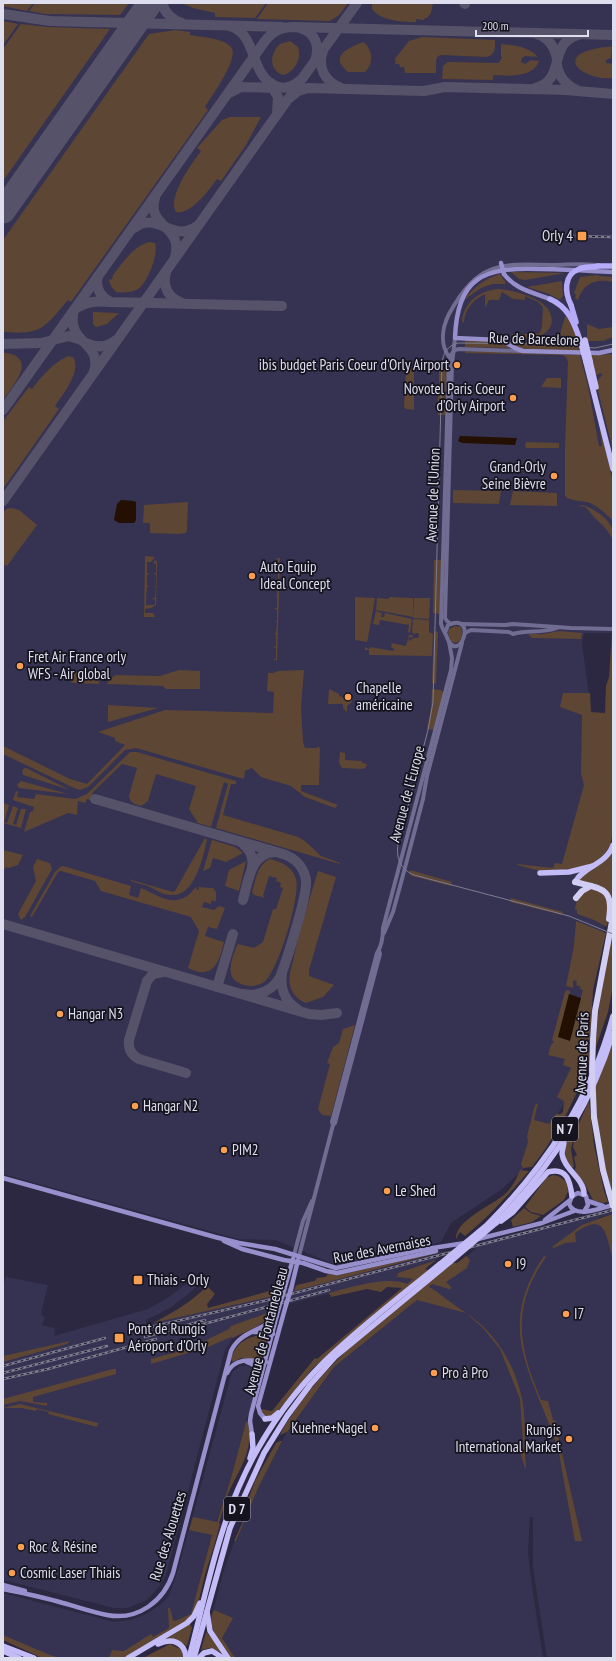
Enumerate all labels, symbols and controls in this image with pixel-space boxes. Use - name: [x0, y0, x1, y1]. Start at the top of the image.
- scale bar: [476, 12, 588, 38]
- text: 200 m: [482, 18, 509, 33]
- place label: Orly 4: [542, 226, 573, 245]
- marker: Orly 4: [576, 230, 588, 242]
- street label: Rue de Barcelone: [489, 327, 579, 350]
- place label: ibis budget Paris Coeur d'Orly Airport: [259, 355, 449, 374]
- marker: ibis budget Paris Coeur d'Orly Airport: [452, 360, 462, 370]
- place label: Novotel Paris Coeur d'Orly Airport: [404, 379, 506, 415]
- marker: Novotel Paris Coeur d'Orly Airport: [508, 393, 518, 403]
- street label: Avenue de l'Union: [421, 448, 444, 542]
- place label: Grand-Orly Seine Bièvre: [482, 457, 546, 493]
- marker: Grand-Orly Seine Bièvre: [549, 471, 559, 481]
- place label: Auto Equip Ideal Concept: [260, 557, 330, 593]
- marker: Auto Equip Ideal Concept: [247, 571, 257, 581]
- place label: Fret Air France orly WFS - Air global: [28, 647, 126, 683]
- marker: Fret Air France orly WFS - Air global: [15, 661, 25, 671]
- place label: Chapelle américaine: [356, 678, 413, 714]
- marker: Chapelle américaine: [343, 692, 353, 702]
- street label: Avenue de l'Europe: [384, 743, 429, 844]
- place label: Hangar N3: [68, 1004, 123, 1023]
- marker: Hangar N3: [55, 1009, 65, 1019]
- street label: Avenue de Paris: [571, 1012, 592, 1094]
- place label: Hangar N2: [143, 1096, 198, 1115]
- marker: Hangar N2: [130, 1101, 140, 1111]
- road number: N 7: [552, 1117, 578, 1141]
- place label: PIM2: [232, 1140, 259, 1159]
- marker: PIM2: [219, 1145, 229, 1155]
- place label: Le Shed: [395, 1181, 436, 1200]
- marker: Le Shed: [382, 1186, 392, 1196]
- street label: Rue des Avernaises: [332, 1230, 432, 1267]
- place label: I9: [516, 1254, 526, 1273]
- marker: I9: [503, 1259, 513, 1269]
- street label: Avenue de Fontainebleau: [239, 1265, 292, 1397]
- place label: Thiais - Orly: [147, 1270, 209, 1289]
- marker: Thiais - Orly: [132, 1274, 144, 1286]
- place label: I7: [574, 1304, 584, 1323]
- marker: I7: [561, 1309, 571, 1319]
- place label: Pont de Rungis Aéroport d'Orly: [128, 1319, 207, 1355]
- marker: Pont de Rungis Aéroport d'Orly: [113, 1332, 125, 1344]
- place label: Pro à Pro: [442, 1363, 488, 1382]
- marker: Pro à Pro: [429, 1368, 439, 1378]
- place label: Kuehne+Nagel: [291, 1418, 367, 1437]
- place label: Rungis International Market: [455, 1420, 561, 1456]
- marker: Kuehne+Nagel: [370, 1423, 380, 1433]
- marker: Rungis International Market: [564, 1434, 574, 1444]
- street label: Rue des Alouettes: [145, 1489, 190, 1583]
- road number: D 7: [224, 1497, 250, 1521]
- place label: Roc & Résine: [29, 1537, 97, 1556]
- marker: Roc & Résine: [16, 1542, 26, 1552]
- place label: Cosmic Laser Thiais: [20, 1563, 120, 1582]
- marker: Cosmic Laser Thiais: [7, 1568, 17, 1578]

